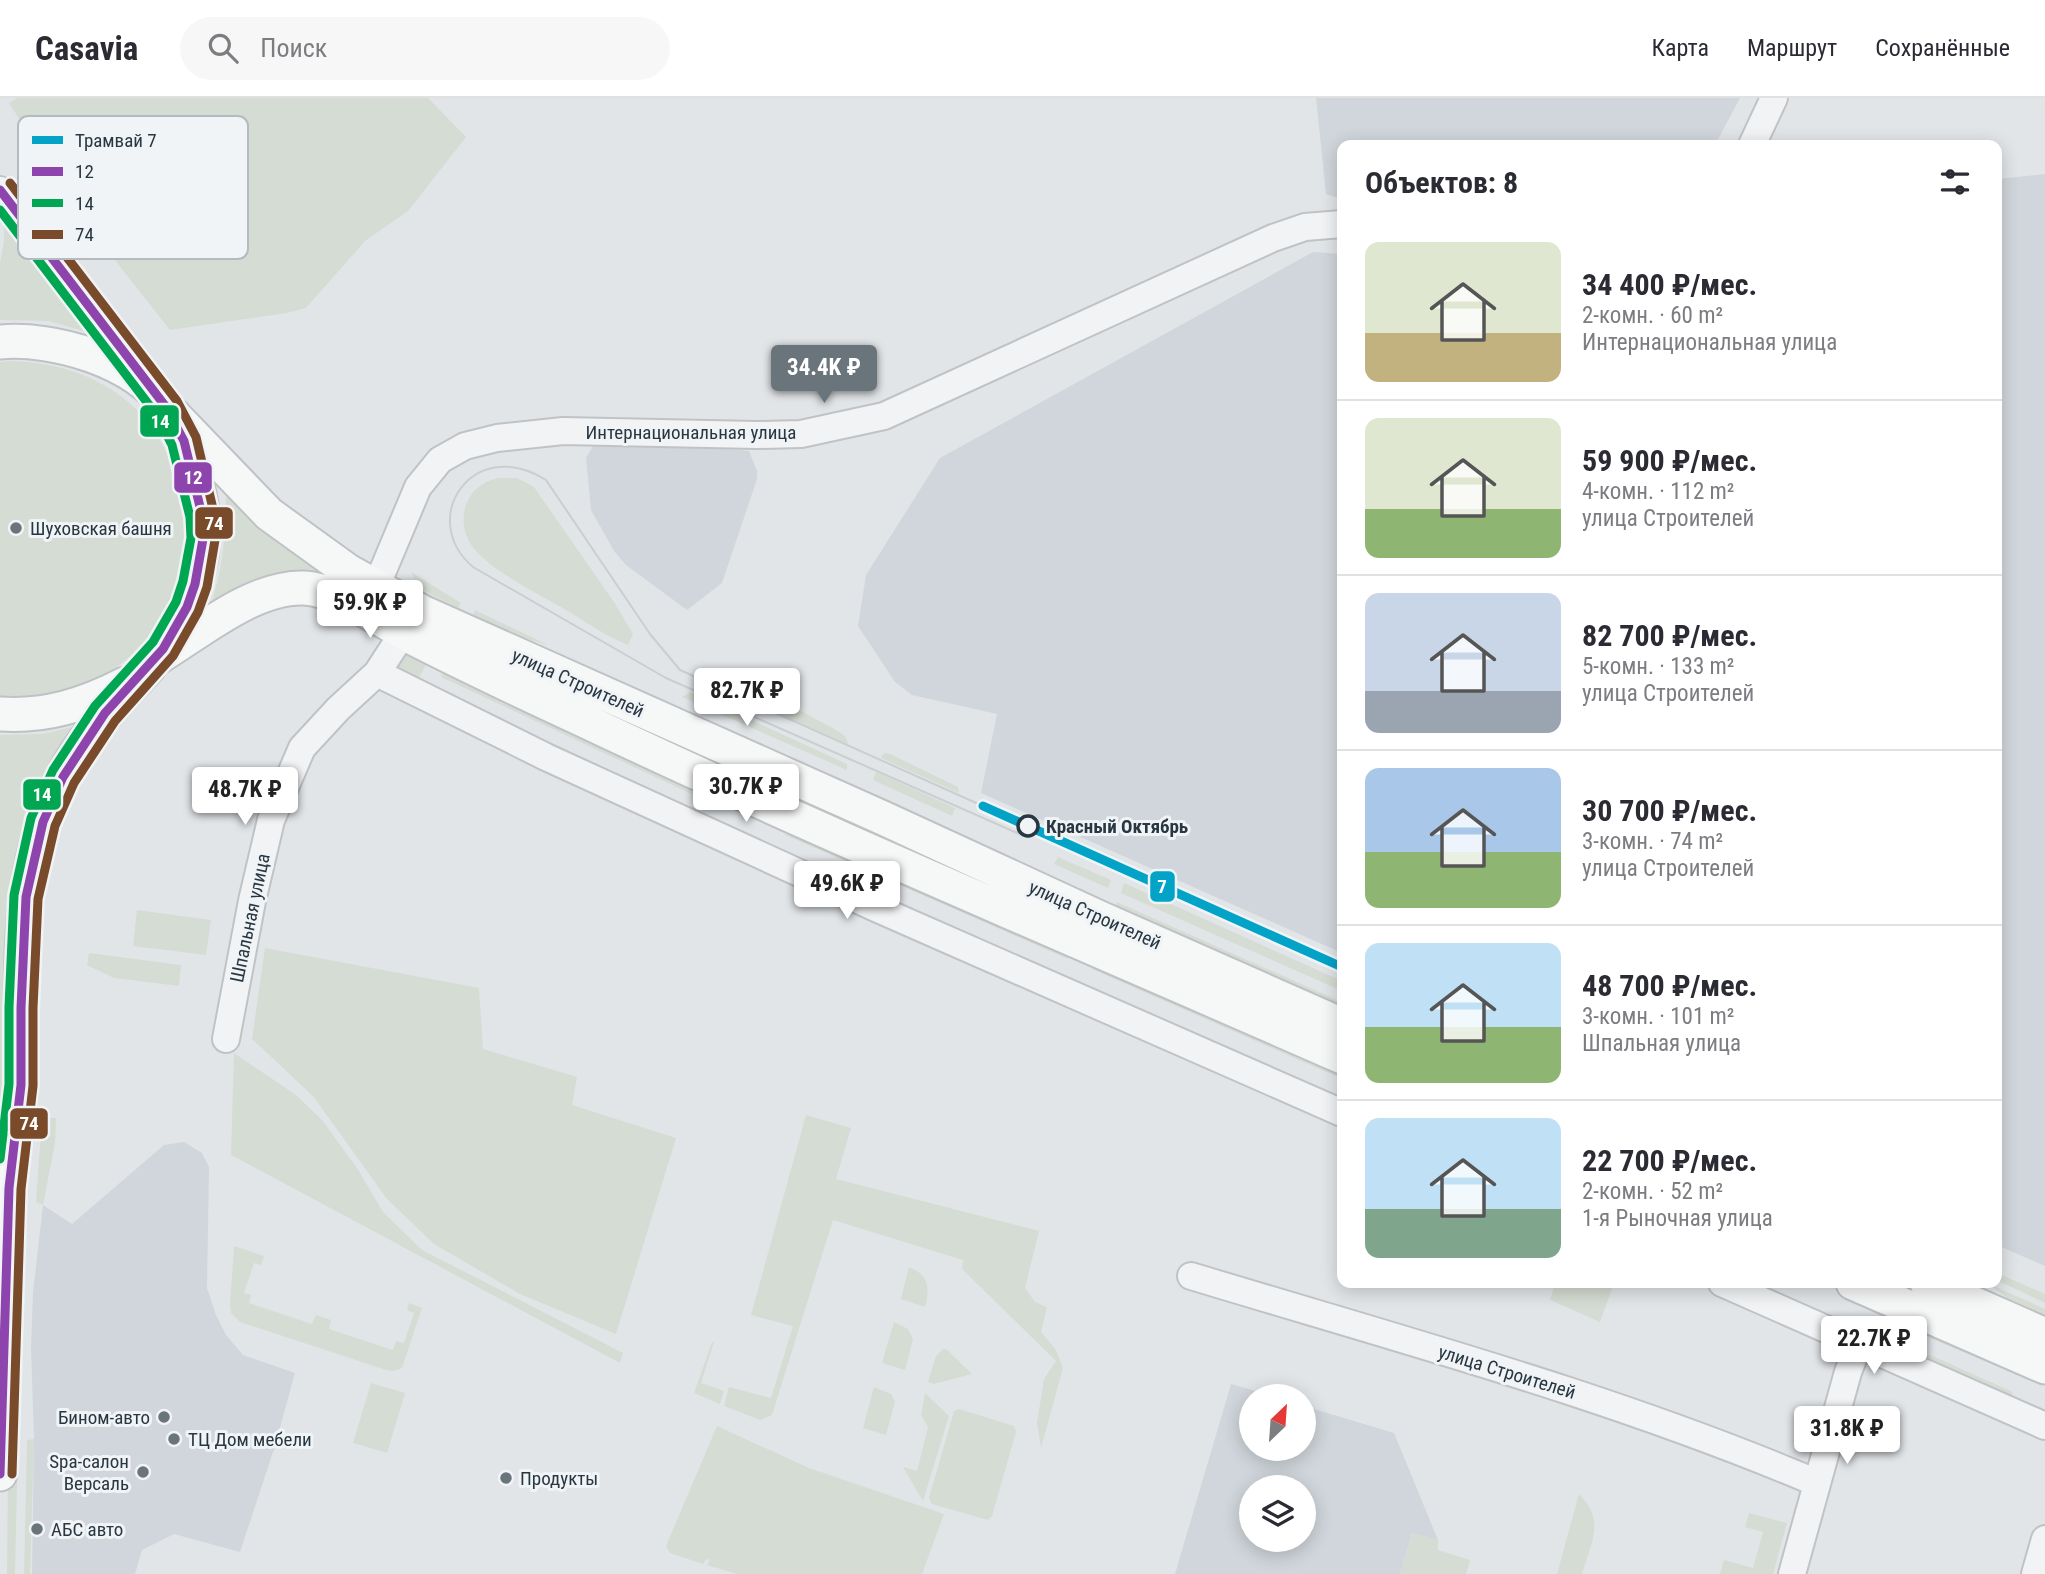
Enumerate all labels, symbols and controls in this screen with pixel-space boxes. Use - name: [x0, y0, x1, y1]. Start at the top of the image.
- search box: [180, 17, 670, 80]
- text: Casavia: [35, 29, 138, 68]
- icon: search: [204, 29, 242, 67]
- text: Поиск: [260, 33, 327, 63]
- text: Карта: [1652, 34, 1709, 62]
- text: Маршрут: [1747, 34, 1837, 62]
- text: Сохранённые: [1875, 34, 2010, 62]
- legend: [18, 116, 248, 259]
- text: Трамвай 7: [75, 129, 157, 152]
- text: 12: [75, 160, 94, 183]
- icon: filters: [1936, 163, 1974, 201]
- text: Объектов: 8: [1365, 165, 1518, 200]
- text: 14: [75, 192, 94, 215]
- text: 74: [75, 223, 94, 246]
- text: 34 400 ₽/мес.: [1582, 267, 1757, 302]
- icon: home: [1421, 270, 1505, 354]
- text: 2-комн. · 60 m²: [1582, 302, 1723, 329]
- text: Интернациональная улица: [1582, 329, 1837, 356]
- pin: 34.4K ₽: [759, 345, 889, 405]
- text: 34.4K ₽: [787, 354, 861, 381]
- line badge: 14: [139, 404, 180, 438]
- text: 14: [150, 410, 170, 433]
- street label: Интернациональная улица: [586, 421, 796, 444]
- text: 59 900 ₽/мес.: [1582, 443, 1757, 478]
- icon: home: [1421, 446, 1505, 530]
- line badge: 12: [173, 461, 213, 494]
- text: 12: [183, 466, 203, 489]
- text: 4-комн. · 112 m²: [1582, 478, 1734, 505]
- text: улица Строителей: [1582, 505, 1754, 532]
- line badge: 74: [194, 506, 234, 540]
- text: 74: [204, 512, 224, 535]
- place label: Шуховская башня: [30, 517, 172, 540]
- marker: Шуховская башня: [8, 520, 24, 536]
- pin: 59.9K ₽: [305, 580, 435, 640]
- text: 59.9K ₽: [333, 589, 407, 616]
- text: 82 700 ₽/мес.: [1582, 618, 1757, 653]
- icon: home: [1421, 621, 1505, 705]
- street label: улица Строителей: [508, 644, 648, 722]
- text: 5-комн. · 133 m²: [1582, 653, 1734, 680]
- pin: 82.7K ₽: [682, 668, 812, 728]
- text: 82.7K ₽: [710, 677, 784, 704]
- text: улица Строителей: [1582, 680, 1754, 707]
- pin: 30.7K ₽: [681, 764, 811, 824]
- pin: 48.7K ₽: [180, 768, 310, 827]
- text: 30.7K ₽: [709, 773, 783, 800]
- text: 48.7K ₽: [208, 776, 282, 803]
- line badge: 14: [22, 778, 62, 811]
- text: 14: [32, 783, 52, 806]
- text: 30 700 ₽/мес.: [1582, 793, 1757, 828]
- icon: home: [1421, 796, 1505, 880]
- marker: Красный Октябрь: [1017, 815, 1039, 837]
- place label: Красный Октябрь: [1046, 815, 1188, 838]
- text: 3-комн. · 74 m²: [1582, 828, 1723, 855]
- street label: Шпальная улица: [225, 851, 275, 985]
- text: улица Строителей: [1582, 855, 1754, 882]
- pin: 49.6K ₽: [782, 862, 912, 921]
- text: 49.6K ₽: [810, 870, 884, 897]
- line badge: 7: [1149, 870, 1176, 903]
- text: 7: [1157, 875, 1167, 898]
- street label: улица Строителей: [1025, 876, 1165, 954]
- text: 48 700 ₽/мес.: [1582, 968, 1757, 1003]
- icon: home: [1421, 971, 1505, 1055]
- text: 3-комн. · 101 m²: [1582, 1003, 1734, 1030]
- text: Шпальная улица: [1582, 1030, 1741, 1057]
- line badge: 74: [9, 1107, 49, 1140]
- text: 74: [19, 1112, 39, 1135]
- text: 22 700 ₽/мес.: [1582, 1143, 1757, 1178]
- icon: home: [1421, 1146, 1505, 1230]
- text: 2-комн. · 52 m²: [1582, 1178, 1723, 1205]
- text: 1-я Рыночная улица: [1582, 1205, 1773, 1232]
- pin: 22.7K ₽: [1809, 1316, 1939, 1376]
- text: 22.7K ₽: [1837, 1325, 1911, 1352]
- street label: улица Строителей: [1436, 1340, 1578, 1404]
- north arrow: [1239, 1384, 1316, 1461]
- map controls: [1239, 1384, 1316, 1552]
- place label: Бином-авто: [58, 1406, 150, 1429]
- pin: 31.8K ₽: [1782, 1406, 1912, 1466]
- marker: Бином-авто: [156, 1409, 172, 1425]
- text: 31.8K ₽: [1810, 1415, 1884, 1442]
- place label: ТЦ Дом мебели: [188, 1428, 312, 1451]
- marker: ТЦ Дом мебели: [166, 1431, 182, 1447]
- place label: Spa-салон Версаль: [49, 1450, 129, 1495]
- marker: Spa-салон Версаль: [135, 1464, 151, 1480]
- place label: Продукты: [520, 1467, 598, 1490]
- marker: Продукты: [498, 1470, 514, 1486]
- button: layers: [1239, 1475, 1316, 1552]
- place label: АБС авто: [51, 1518, 123, 1541]
- marker: АБС авто: [29, 1521, 45, 1537]

